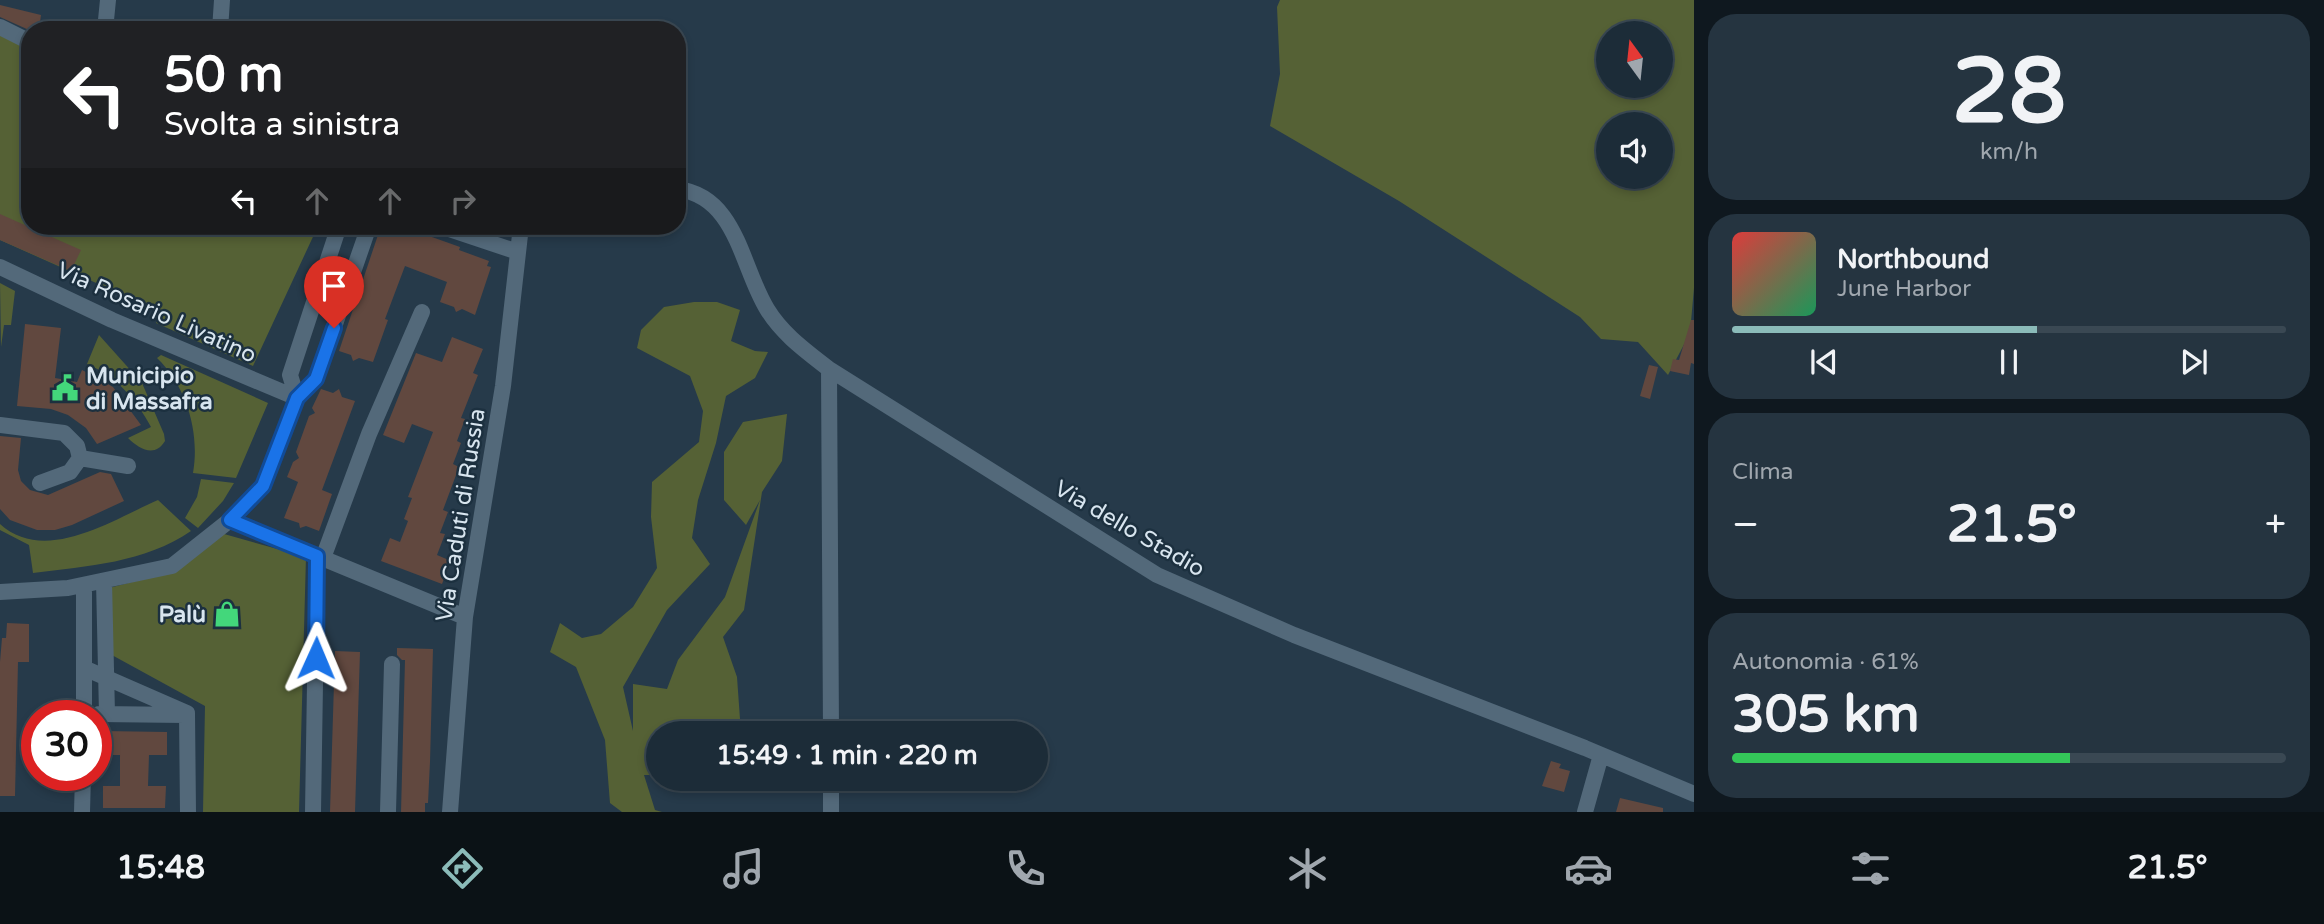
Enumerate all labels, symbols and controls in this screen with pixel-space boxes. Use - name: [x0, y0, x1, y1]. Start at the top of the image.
- north arrow: [1596, 21, 1673, 98]
- map controls: [1596, 21, 1673, 189]
- text: 28: [1952, 37, 2066, 147]
- text: 50 m: [164, 46, 283, 105]
- icon: left: [49, 49, 140, 140]
- text: Svolta a sinistra: [164, 106, 400, 144]
- button: sound: [1596, 112, 1673, 189]
- text: km/h: [1980, 138, 2038, 166]
- icon: left: [225, 182, 263, 220]
- icon: ahead: [298, 182, 336, 220]
- icon: ahead: [371, 182, 409, 220]
- icon: right: [444, 182, 482, 220]
- text: Northbound: [1837, 244, 1989, 275]
- street label: Via Rosario Livatino: [53, 256, 261, 370]
- pin: [304, 256, 364, 328]
- icon: arrive: [315, 267, 353, 305]
- text: June Harbor: [1837, 275, 1971, 303]
- icon: previous: [1805, 343, 1843, 381]
- icon: pause: [1990, 343, 2028, 381]
- icon: next: [2175, 343, 2213, 381]
- place label: Municipio di Massafra: [86, 362, 213, 416]
- public building icon: Municipio di Massafra: [50, 373, 80, 403]
- street label: Via Caduti di Russia: [430, 406, 492, 624]
- text: Clima: [1732, 458, 1793, 486]
- street label: Via dello Stadio: [1049, 475, 1210, 583]
- text: 21.5°: [1947, 493, 2077, 556]
- text: −: [1732, 502, 1759, 548]
- text: +: [2265, 502, 2286, 548]
- shop icon: Palù: [212, 599, 242, 629]
- place label: Palù: [158, 601, 206, 629]
- position arrow: [279, 621, 353, 695]
- text: Autonomia · 61%: [1732, 648, 1919, 676]
- text: 305 km: [1732, 683, 1920, 746]
- speed limit sign: 30: [21, 700, 112, 791]
- text: 15:49 · 1 min · 220 m: [716, 740, 978, 771]
- icon: directions: [438, 844, 487, 893]
- icon: music: [719, 844, 768, 893]
- icon: phone: [1001, 844, 1050, 893]
- icon: climate: [1283, 844, 1332, 893]
- icon: car: [1564, 844, 1613, 893]
- icon: filters: [1846, 844, 1895, 893]
- text: 15:48: [116, 849, 205, 887]
- text: 21.5°: [2128, 849, 2208, 887]

